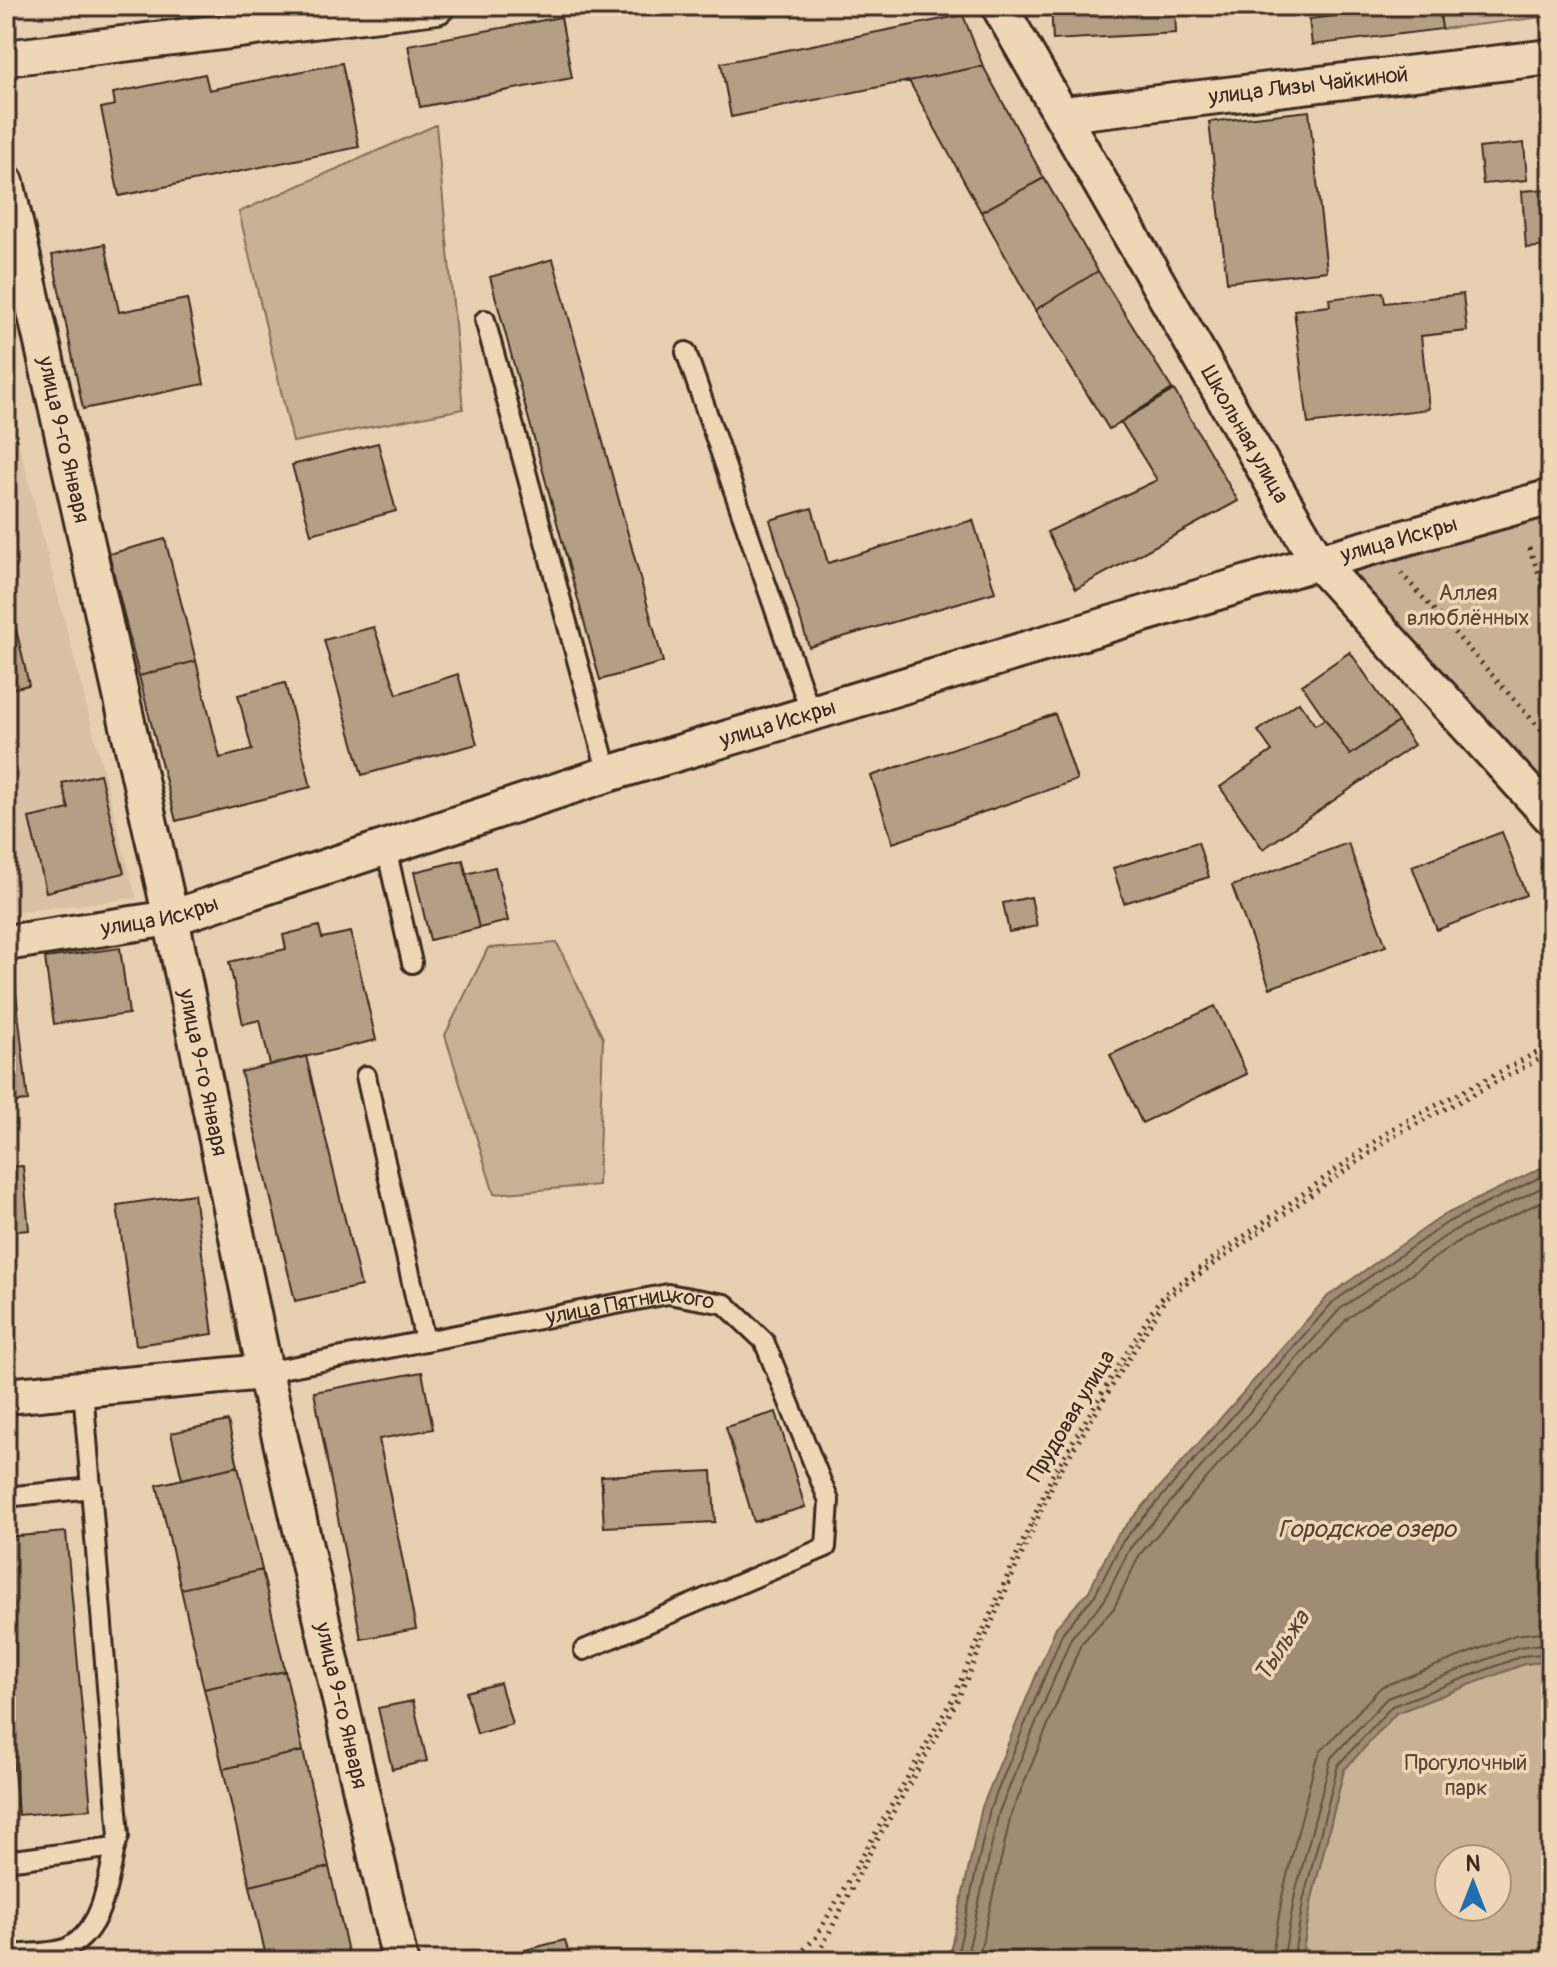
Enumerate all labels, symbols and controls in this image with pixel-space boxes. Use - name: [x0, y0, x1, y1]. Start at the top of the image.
- street label: улица Лизы Чайкиной: [1206, 60, 1410, 111]
- street label: улица 9-го Января: [31, 353, 96, 526]
- street label: Школьная улица: [1194, 361, 1295, 508]
- street label: улица Искры: [1336, 510, 1460, 569]
- park label: Аллея влюблённых: [1407, 579, 1529, 632]
- street label: улица Искры: [715, 693, 839, 754]
- street label: улица Искры: [98, 889, 222, 943]
- street label: улица 9-го Января: [172, 985, 234, 1159]
- street label: улица Пятницкого: [542, 1279, 717, 1332]
- street label: Прудовая улица: [1021, 1345, 1121, 1487]
- water label: Городское озеро: [1278, 1515, 1458, 1544]
- water label: Тыльжа: [1248, 1604, 1317, 1687]
- street label: улица 9-го Января: [309, 1619, 374, 1791]
- park label: Прогулочный парк: [1405, 1749, 1527, 1802]
- north arrow: [1433, 1843, 1513, 1923]
- text: N: [1466, 1850, 1481, 1878]

